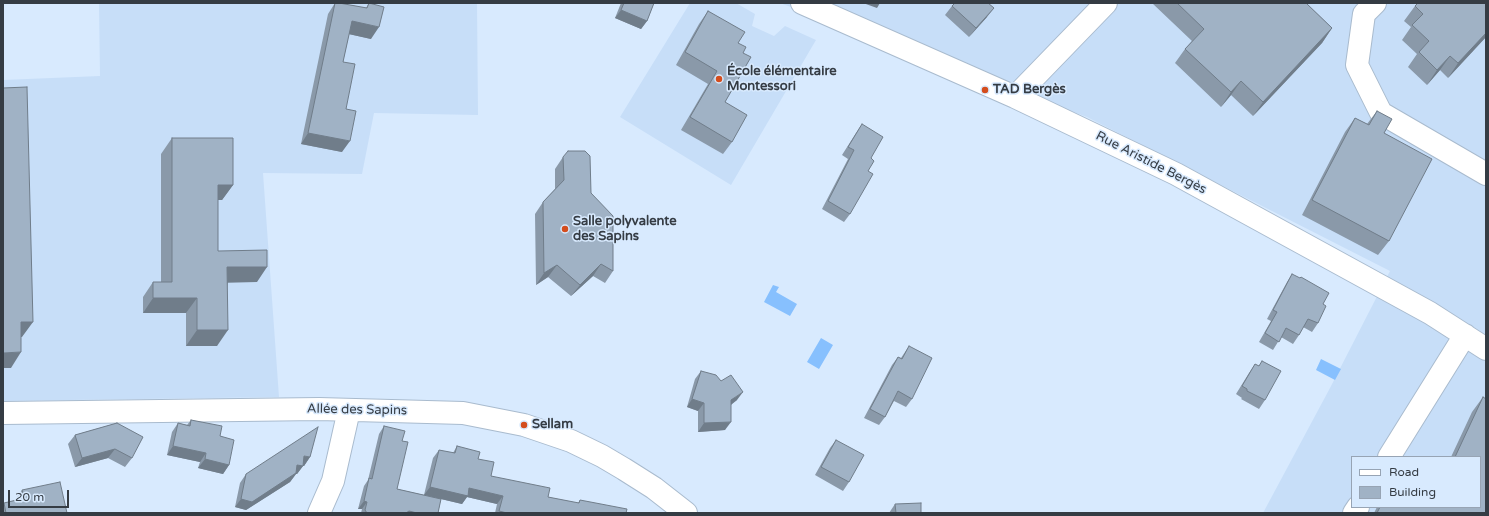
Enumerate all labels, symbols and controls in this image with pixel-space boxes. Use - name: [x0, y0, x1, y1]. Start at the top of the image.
- place label: École élémentaire Montessori: [727, 64, 837, 95]
- marker: École élémentaire Montessori: [714, 74, 724, 84]
- place label: TAD Bergès: [993, 82, 1066, 98]
- marker: TAD Bergès: [980, 85, 990, 95]
- street label: Rue Aristide Bergès: [1093, 128, 1209, 198]
- place label: Salle polyvalente des Sapins: [573, 214, 677, 245]
- marker: Salle polyvalente des Sapins: [560, 224, 570, 234]
- street label: Allée des Sapins: [307, 401, 407, 419]
- place label: Sellam: [532, 417, 573, 433]
- marker: Sellam: [519, 420, 529, 430]
- legend: [1351, 456, 1481, 508]
- text: Road: [1389, 465, 1419, 479]
- scale bar: [10, 482, 71, 508]
- text: Building: [1389, 485, 1436, 499]
- text: 20 m: [15, 490, 44, 504]

